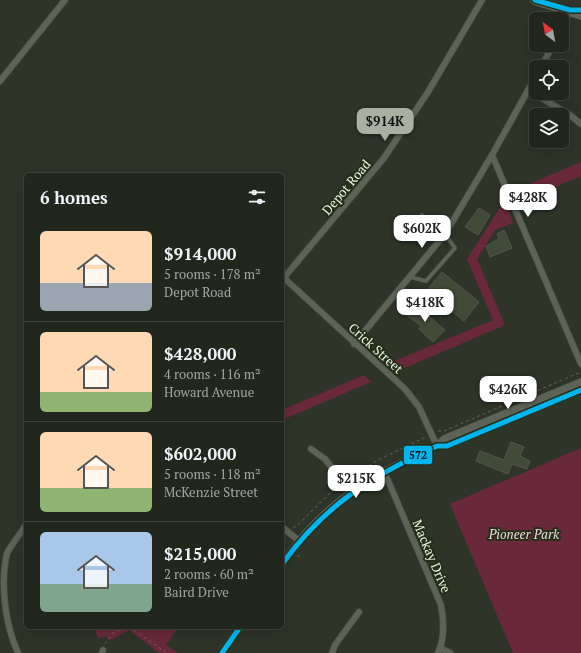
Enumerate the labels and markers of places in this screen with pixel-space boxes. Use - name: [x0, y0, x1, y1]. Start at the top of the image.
- pin: $914K: [357, 108, 413, 142]
- pin: $428K: [500, 184, 556, 218]
- pin: $602K: [394, 215, 450, 249]
- pin: $418K: [397, 289, 453, 323]
- pin: $426K: [480, 376, 536, 410]
- pin: $215K: [328, 465, 384, 499]

